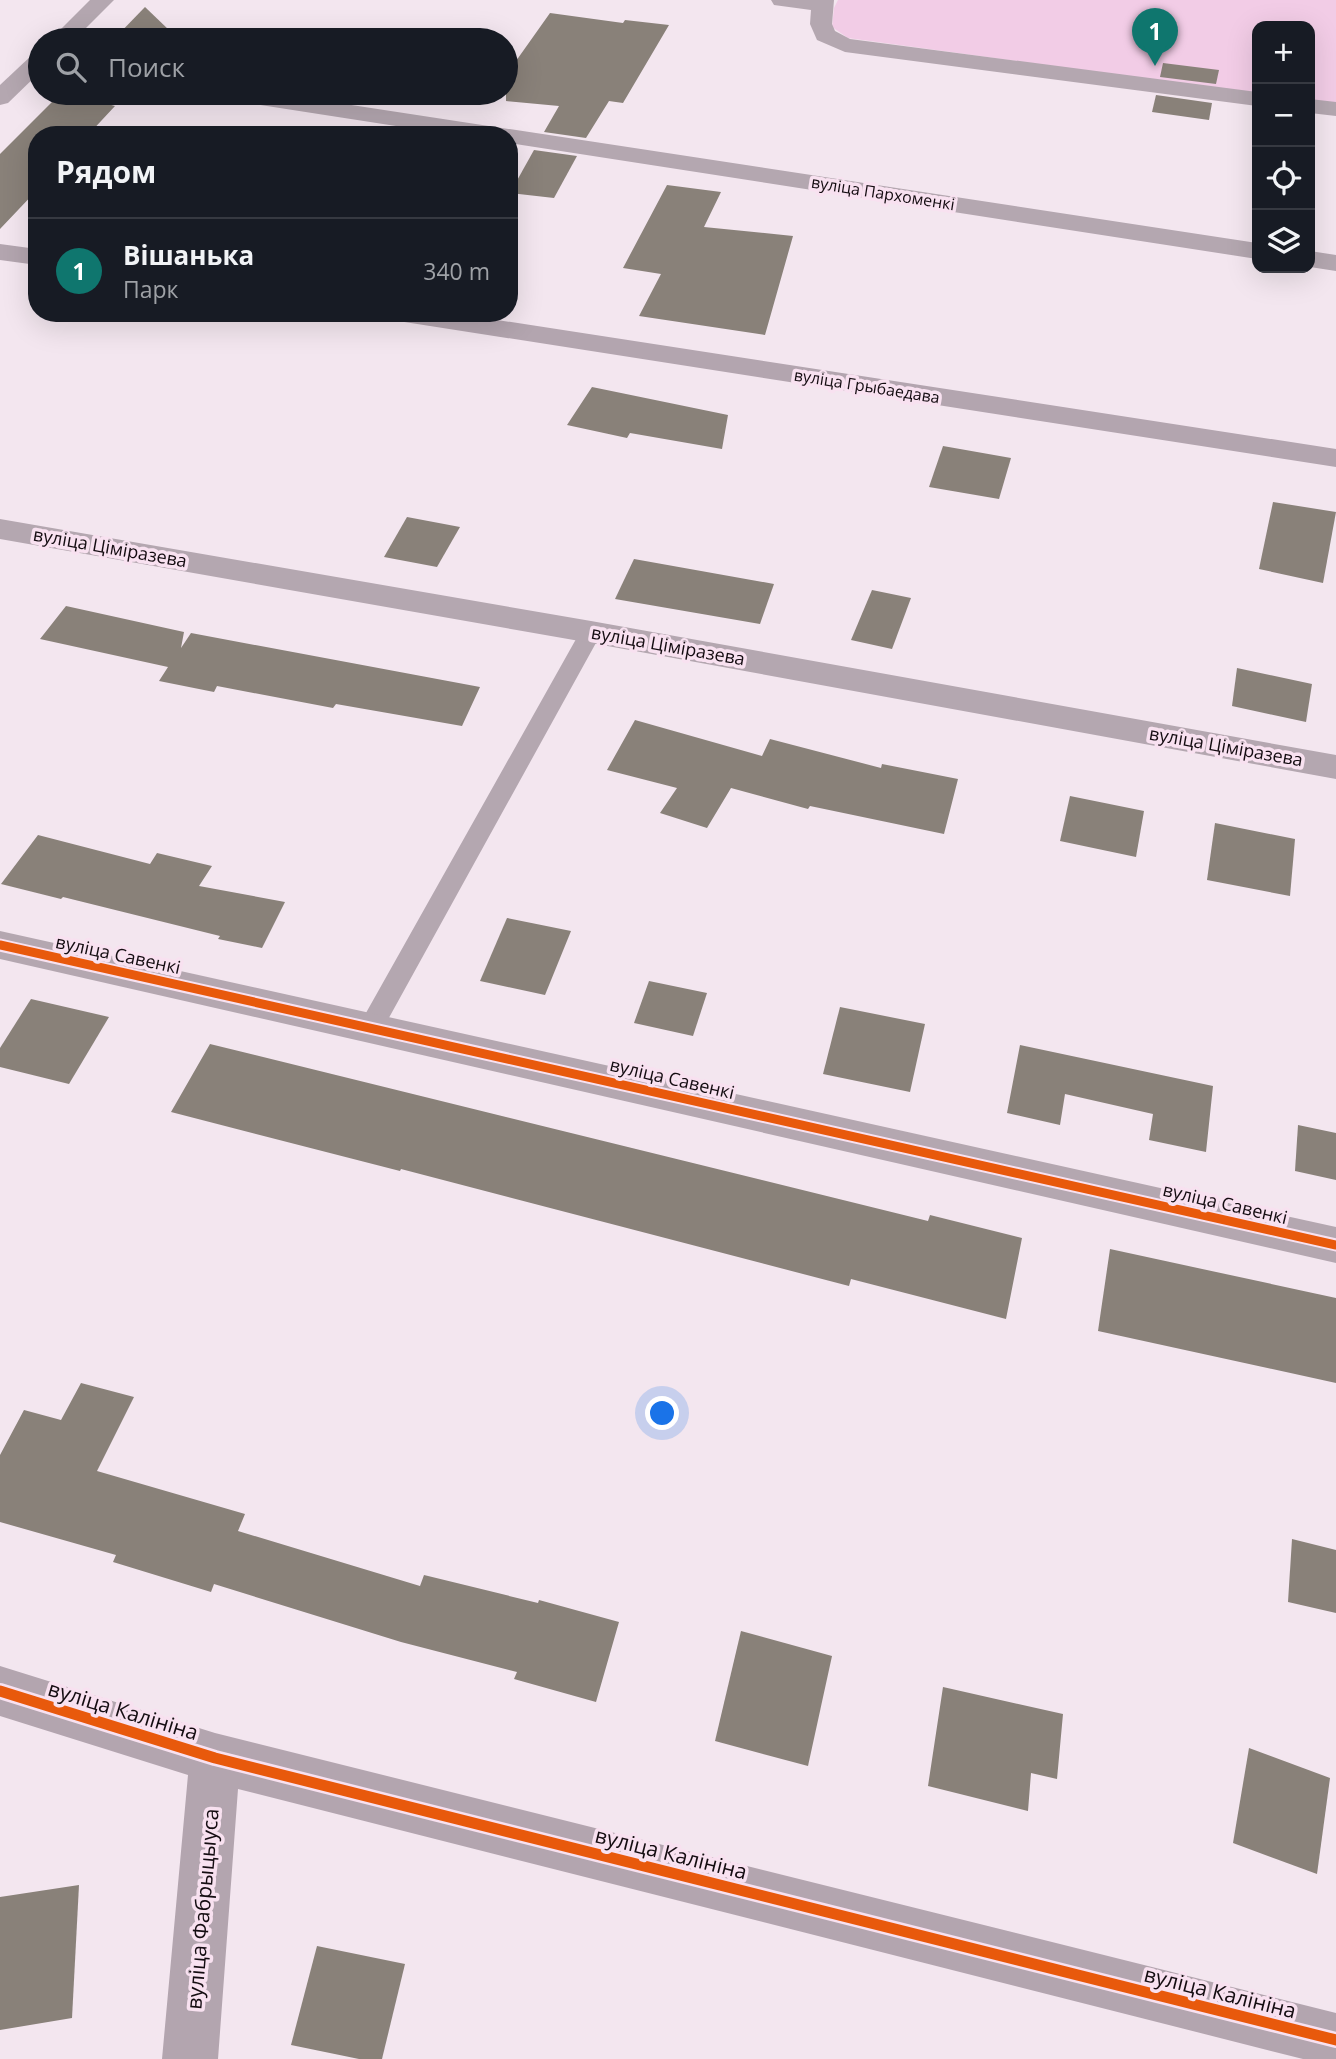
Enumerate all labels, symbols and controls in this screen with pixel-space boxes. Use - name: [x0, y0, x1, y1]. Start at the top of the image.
- pin: 1: [1132, 8, 1178, 66]
- map controls: [1252, 21, 1315, 273]
- button: +: [1252, 21, 1315, 84]
- search box: [28, 28, 518, 105]
- icon: search: [52, 48, 90, 86]
- text: Поиск: [108, 49, 185, 85]
- button: −: [1252, 84, 1315, 147]
- button: locate: [1252, 147, 1315, 210]
- text: Рядом: [56, 151, 156, 192]
- street label: вуліца Пархоменкі: [810, 171, 956, 215]
- button: layers: [1252, 210, 1315, 273]
- text: Вішанька: [123, 237, 254, 273]
- text: 1: [72, 255, 86, 287]
- text: 340 m: [423, 255, 490, 287]
- text: Парк: [123, 273, 178, 305]
- street label: вуліца Грыбаедава: [792, 364, 942, 408]
- street label: вуліца Ціміразева: [31, 522, 189, 572]
- street label: вуліца Ціміразева: [589, 620, 747, 670]
- street label: вуліца Ціміразева: [1147, 721, 1305, 771]
- street label: вуліца Савенкі: [54, 929, 183, 979]
- street label: вуліца Савенкі: [608, 1052, 737, 1104]
- street label: вуліца Савенкі: [1161, 1177, 1290, 1229]
- your location: [645, 1396, 679, 1430]
- street label: вуліца Калініна: [45, 1674, 202, 1746]
- street label: вуліца Фабрыцыуса: [179, 1807, 225, 2011]
- street label: вуліца Калініна: [592, 1821, 750, 1885]
- street label: вуліца Калініна: [1141, 1960, 1299, 2024]

